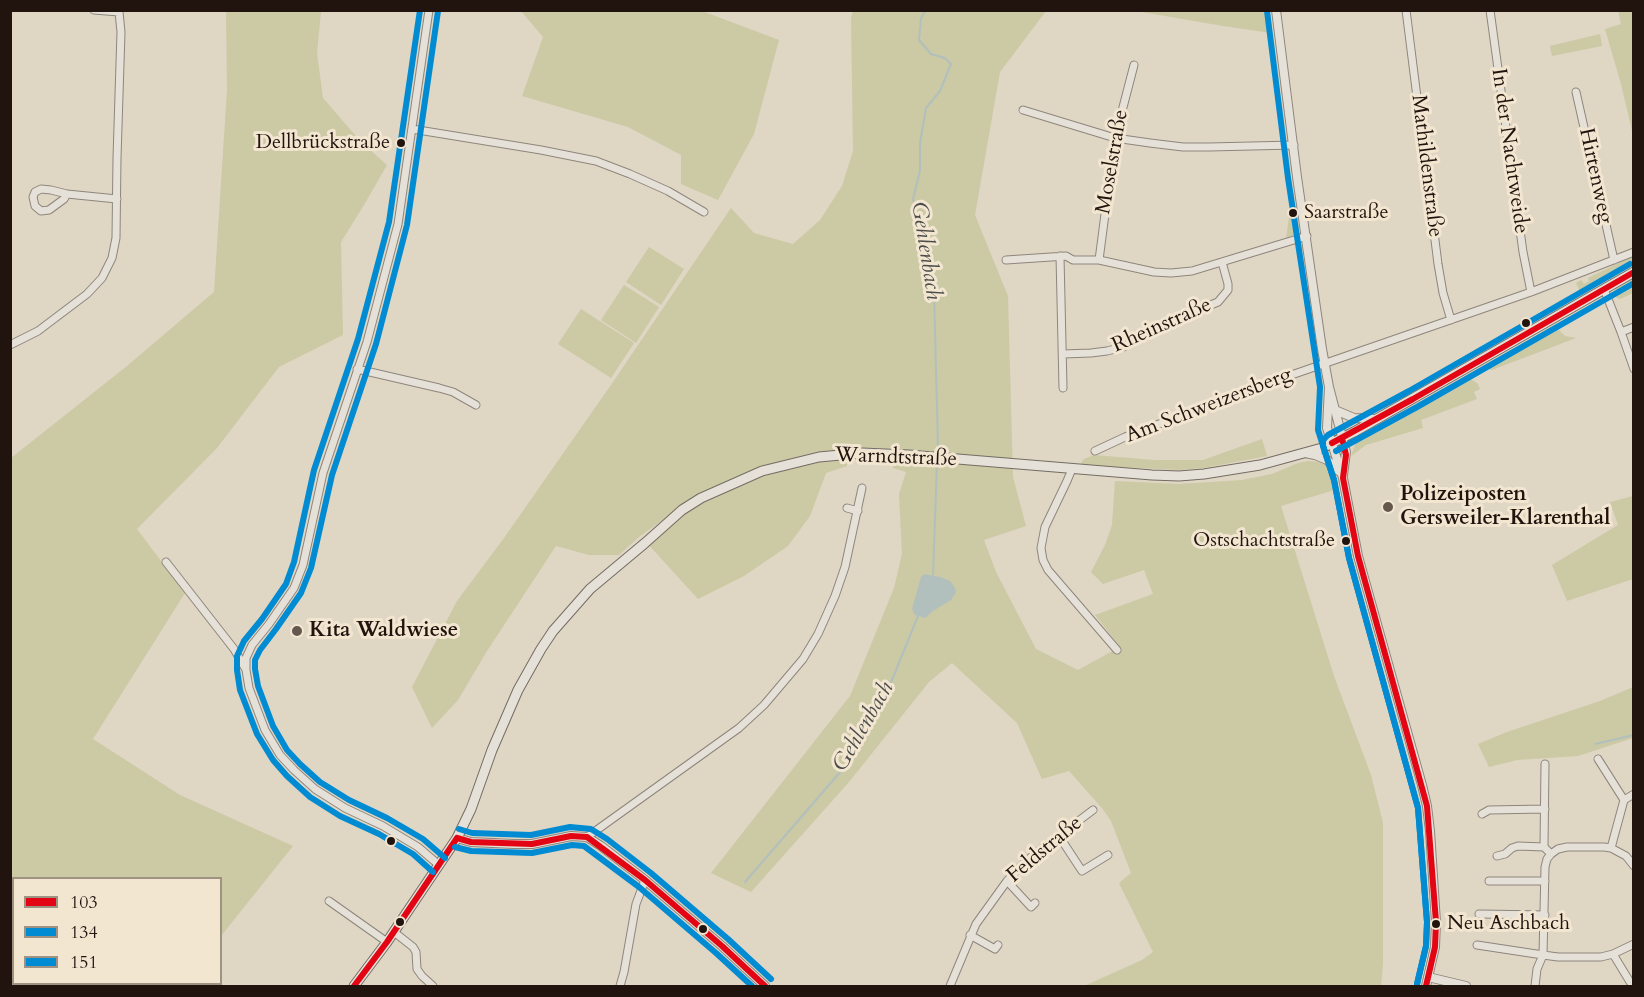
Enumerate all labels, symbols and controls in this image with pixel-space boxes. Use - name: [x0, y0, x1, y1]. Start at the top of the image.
- street label: In der Nachtweide: [1485, 67, 1533, 235]
- street label: Mathildenstraße: [1405, 93, 1447, 239]
- street label: Moselstraße: [1091, 108, 1135, 216]
- street label: Hirtenweg: [1573, 126, 1617, 226]
- place label: Dellbrückstraße: [256, 131, 390, 155]
- marker: Dellbrückstraße: [395, 137, 407, 149]
- water label: Gehlenbach: [904, 200, 946, 302]
- place label: Saarstraße: [1304, 201, 1389, 225]
- marker: Saarstraße: [1287, 207, 1299, 219]
- street label: Rheinstraße: [1109, 293, 1215, 359]
- unlabelled marker: [1520, 317, 1532, 329]
- street label: Am Schweizersberg: [1122, 363, 1296, 449]
- street label: Warndtstraße: [835, 443, 957, 473]
- place label: Polizeiposten Gersweiler-Klarenthal: [1400, 482, 1610, 532]
- marker: Polizeiposten Gersweiler-Klarenthal: [1381, 500, 1395, 514]
- place label: Ostschachtstraße: [1193, 529, 1335, 553]
- marker: Ostschachtstraße: [1340, 535, 1352, 547]
- place label: Kita Waldwiese: [309, 618, 458, 644]
- marker: Kita Waldwiese: [290, 624, 304, 638]
- water label: Gehlenbach: [828, 678, 900, 776]
- street label: Feldstraße: [1002, 811, 1088, 889]
- unlabelled marker: [385, 835, 397, 847]
- legend: [12, 877, 222, 985]
- text: 103: [70, 890, 98, 915]
- place label: Neu Aschbach: [1447, 912, 1570, 936]
- unlabelled marker: [394, 916, 406, 928]
- marker: Neu Aschbach: [1430, 918, 1442, 930]
- text: 134: [70, 920, 98, 945]
- unlabelled marker: [697, 923, 709, 935]
- text: 151: [70, 950, 98, 975]

